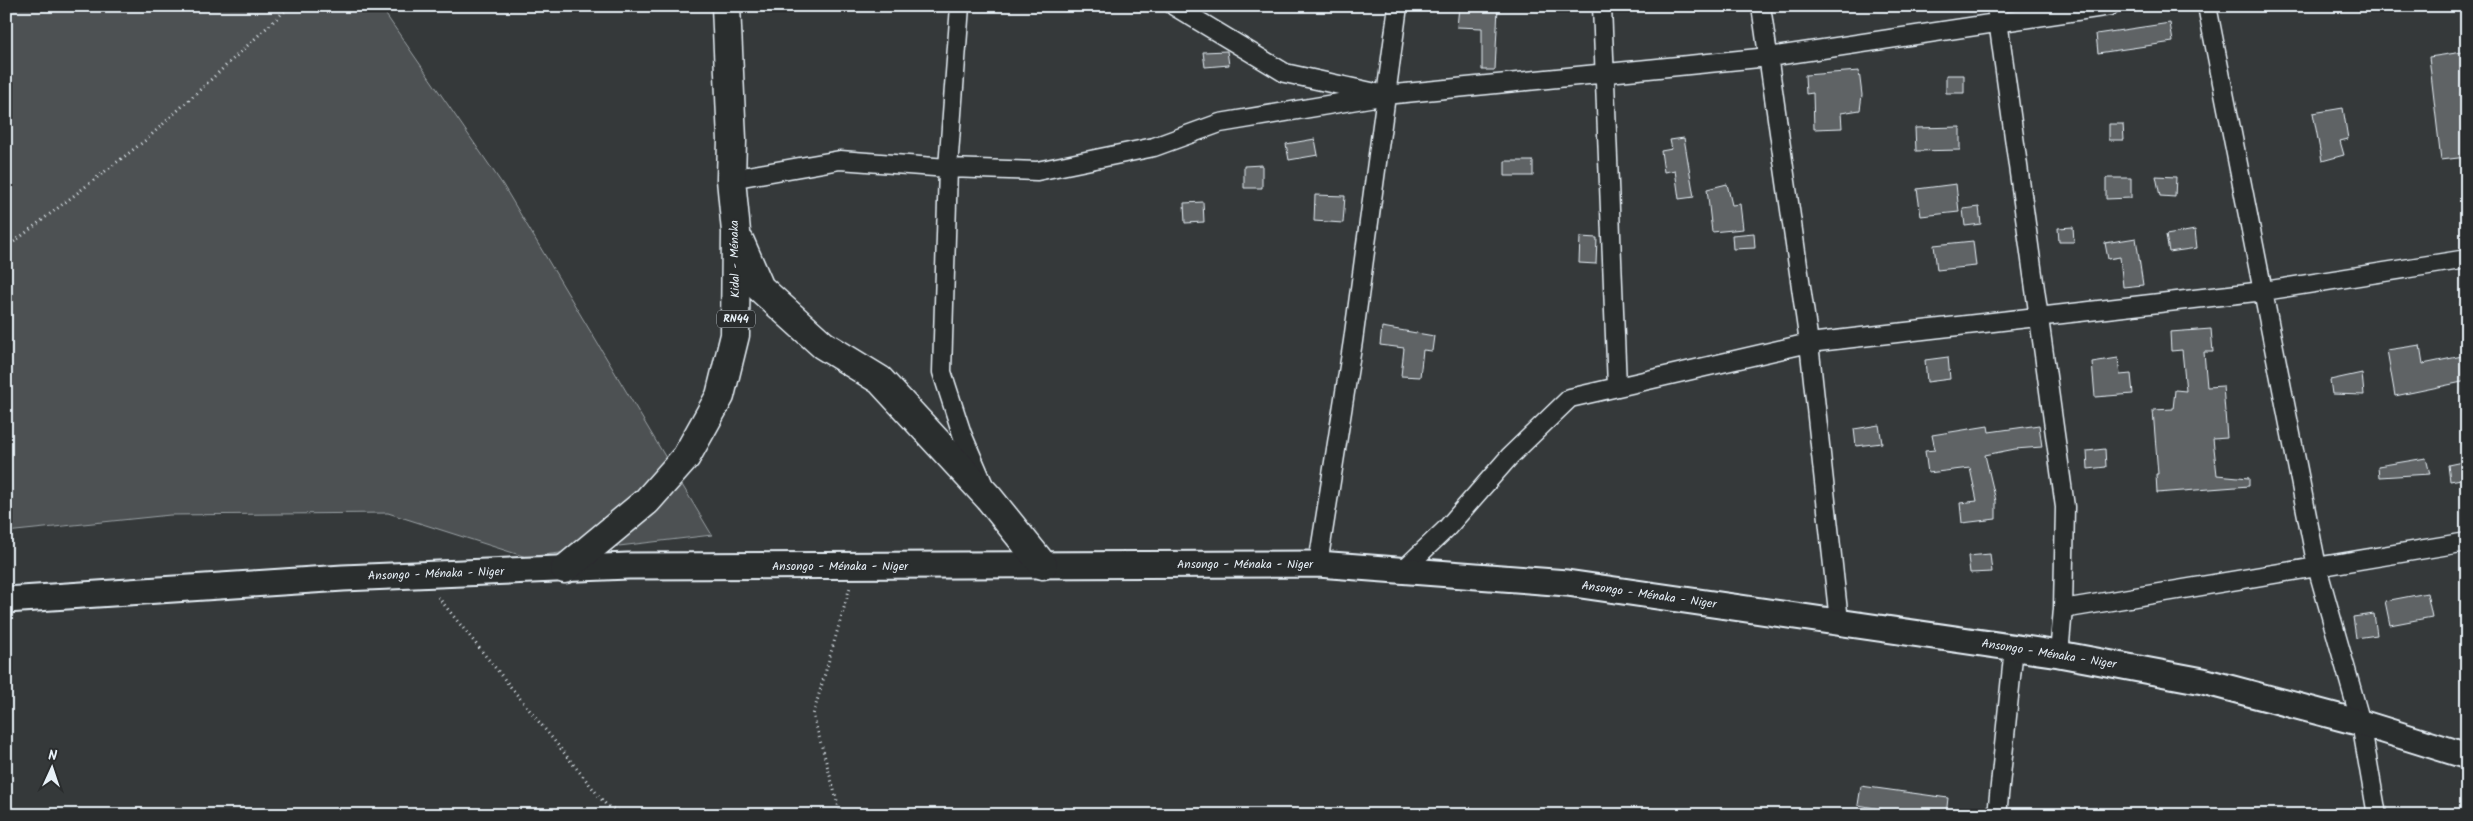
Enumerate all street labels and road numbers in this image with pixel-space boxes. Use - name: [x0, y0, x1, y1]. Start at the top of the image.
- street label: Kidal - Ménaka: [725, 220, 745, 298]
- road number: RN44: [717, 310, 755, 328]
- street label: Ansongo - Ménaka - Niger: [1177, 555, 1314, 574]
- street label: Ansongo - Ménaka - Niger: [772, 557, 909, 576]
- street label: Ansongo - Ménaka - Niger: [368, 562, 505, 586]
- street label: Ansongo - Ménaka - Niger: [1580, 576, 1719, 614]
- street label: Ansongo - Ménaka - Niger: [1980, 634, 2119, 674]

